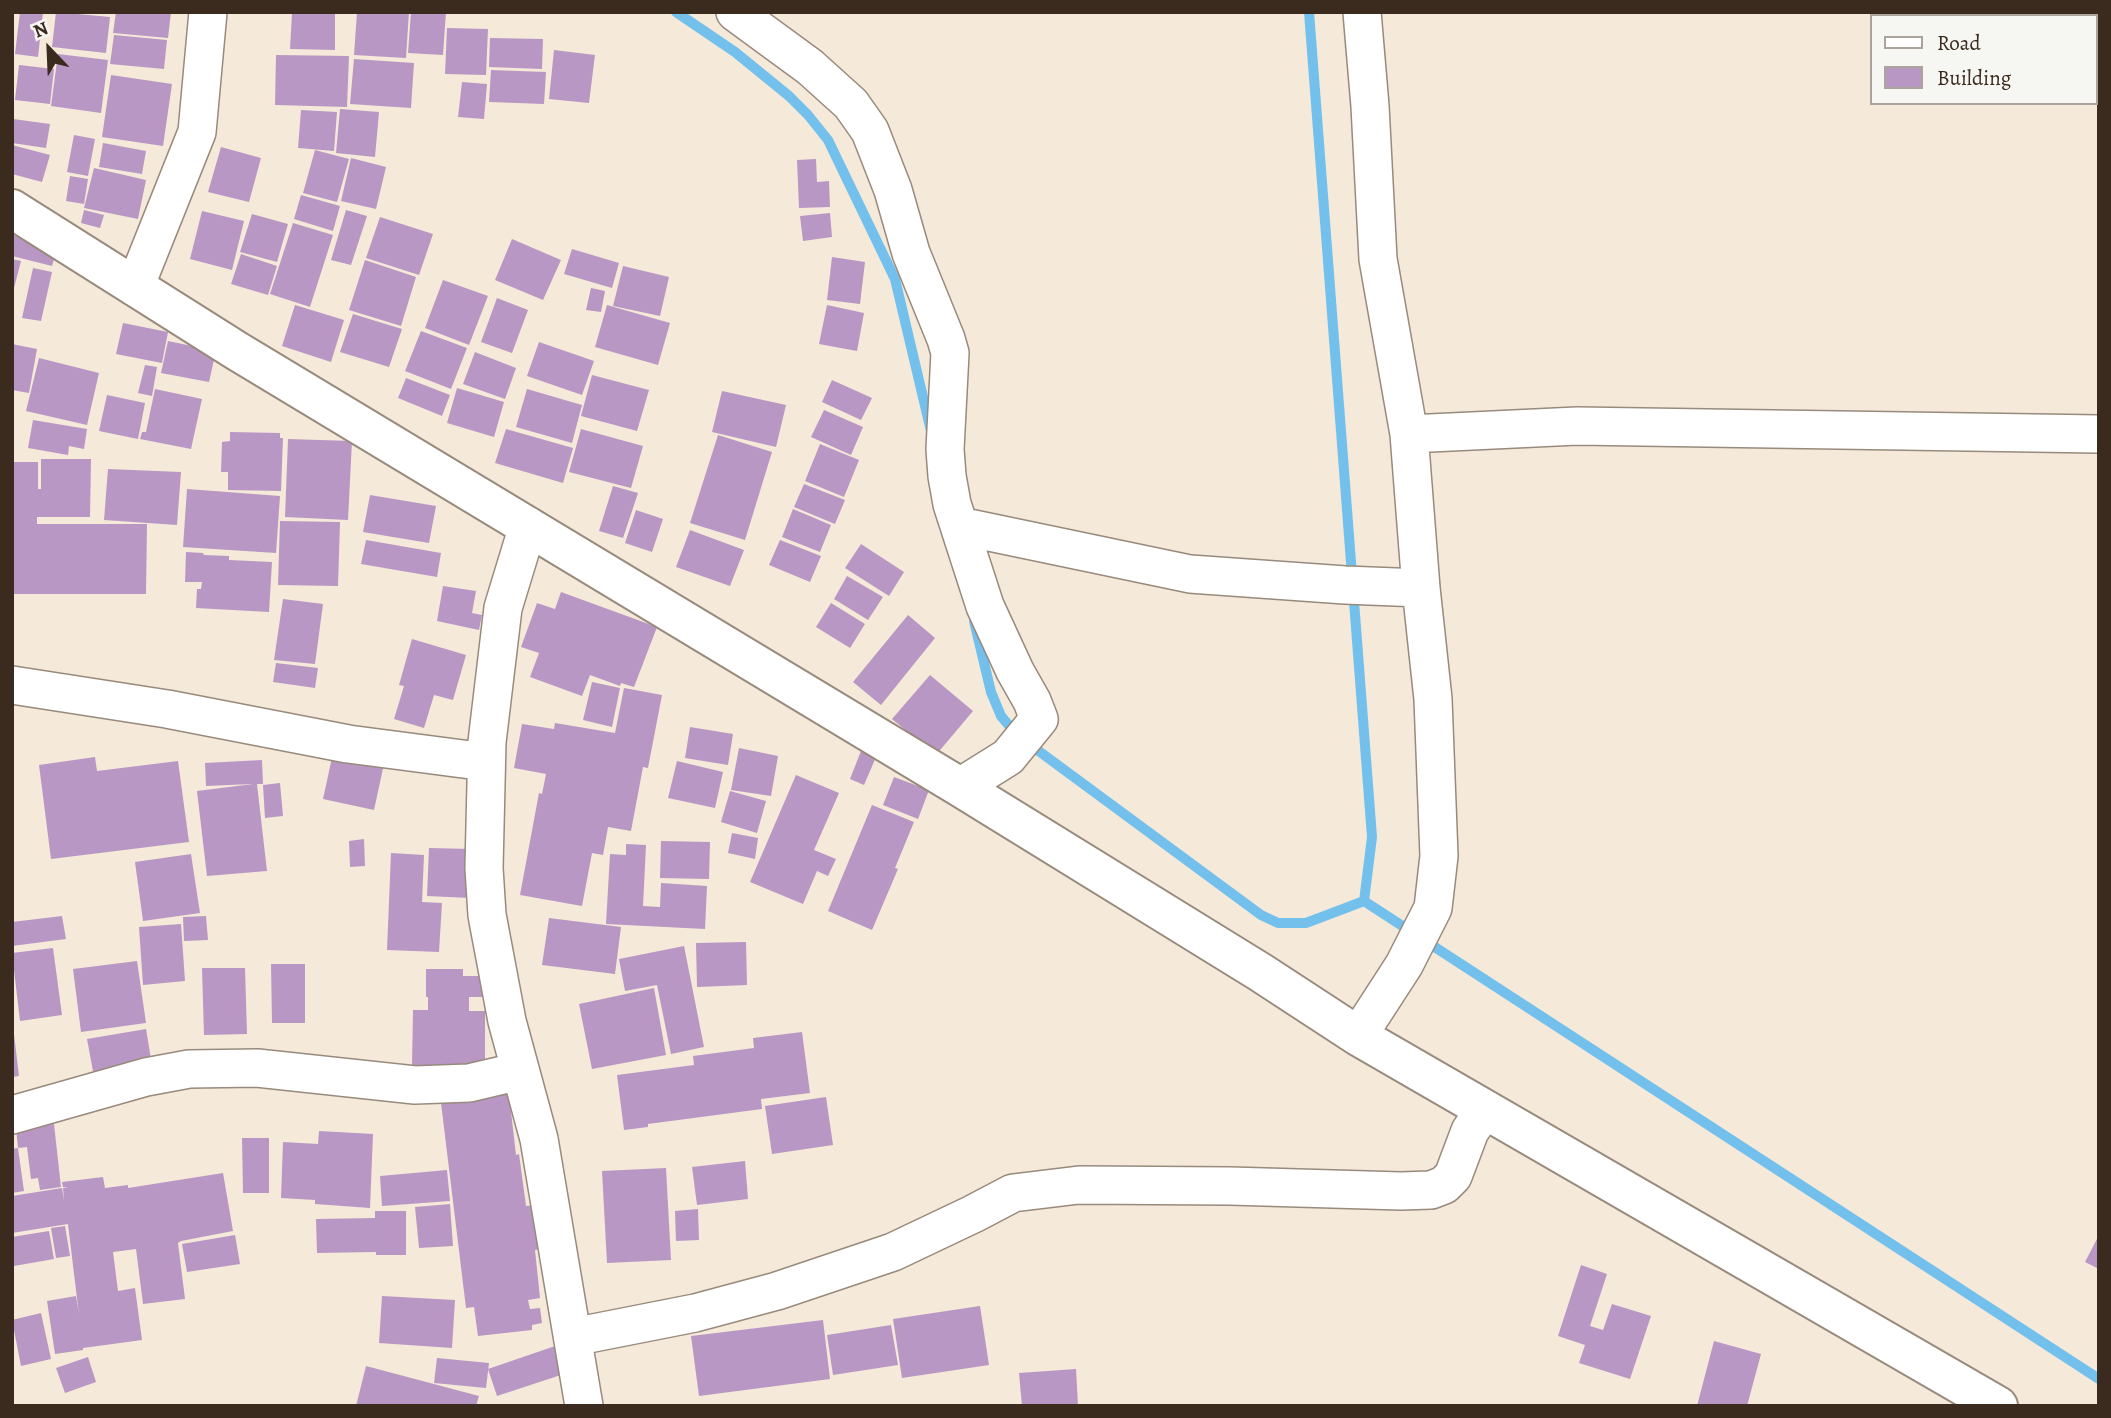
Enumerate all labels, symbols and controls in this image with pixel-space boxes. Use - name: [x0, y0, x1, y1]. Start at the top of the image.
- north arrow: [14, 14, 84, 84]
- legend: [1870, 14, 2097, 105]
- text: N: [29, 15, 52, 44]
- text: Road: [1937, 29, 1981, 57]
- text: Building: [1937, 64, 2011, 92]

